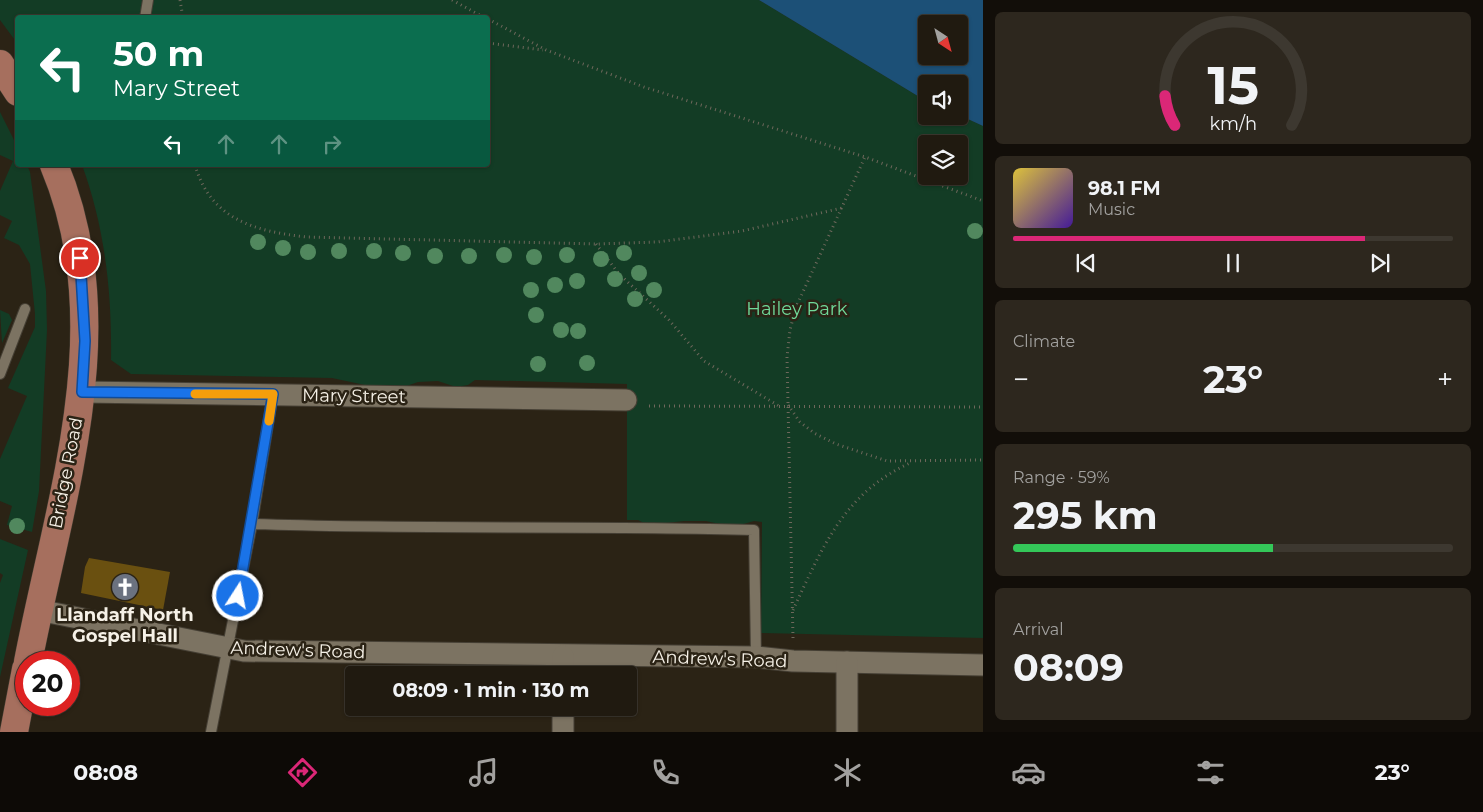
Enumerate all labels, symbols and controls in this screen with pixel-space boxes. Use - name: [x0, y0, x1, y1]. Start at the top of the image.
- north arrow: [918, 15, 968, 65]
- map controls: [918, 15, 968, 185]
- text: 50 m: [113, 32, 204, 75]
- icon: left: [30, 35, 95, 100]
- text: 15: [1207, 54, 1259, 117]
- text: Mary Street: [113, 75, 240, 102]
- button: sound: [918, 75, 968, 125]
- text: km/h: [1209, 113, 1257, 134]
- icon: left: [159, 130, 187, 158]
- icon: ahead: [212, 130, 240, 158]
- icon: ahead: [265, 130, 293, 158]
- icon: right: [318, 130, 346, 158]
- button: layers: [918, 135, 968, 185]
- text: 98.1 FM: [1088, 177, 1161, 200]
- text: Music: [1088, 200, 1135, 219]
- pin: [59, 237, 101, 279]
- icon: arrive: [66, 244, 94, 272]
- icon: previous: [1072, 249, 1100, 277]
- icon: pause: [1219, 249, 1247, 277]
- icon: next: [1366, 249, 1394, 277]
- park label: Hailey Park: [746, 298, 848, 320]
- text: Climate: [1013, 332, 1075, 351]
- text: 23°: [1203, 356, 1263, 403]
- text: −: [1013, 362, 1029, 396]
- text: +: [1437, 362, 1453, 396]
- street label: Mary Street: [302, 384, 406, 408]
- street label: Bridge Road: [44, 416, 88, 530]
- text: Range · 59%: [1013, 468, 1110, 487]
- text: 295 km: [1013, 492, 1158, 539]
- position arrow: [211, 569, 263, 621]
- church icon: Llandaff North Gospel Hall: [110, 572, 140, 602]
- place label: Llandaff North Gospel Hall: [56, 604, 194, 647]
- text: Arrival: [1013, 620, 1063, 639]
- street label: Andrew's Road: [230, 637, 366, 663]
- text: 08:09: [1013, 644, 1124, 691]
- street label: Andrew's Road: [652, 646, 788, 672]
- speed limit sign: 20: [15, 651, 80, 716]
- text: 08:09 · 1 min · 130 m: [393, 679, 589, 702]
- icon: directions: [285, 755, 320, 790]
- icon: music: [466, 755, 501, 790]
- icon: phone: [648, 755, 683, 790]
- icon: climate: [830, 755, 865, 790]
- icon: car: [1011, 755, 1046, 790]
- icon: filters: [1193, 755, 1228, 790]
- text: 08:08: [73, 759, 138, 786]
- text: 23°: [1375, 759, 1410, 786]

